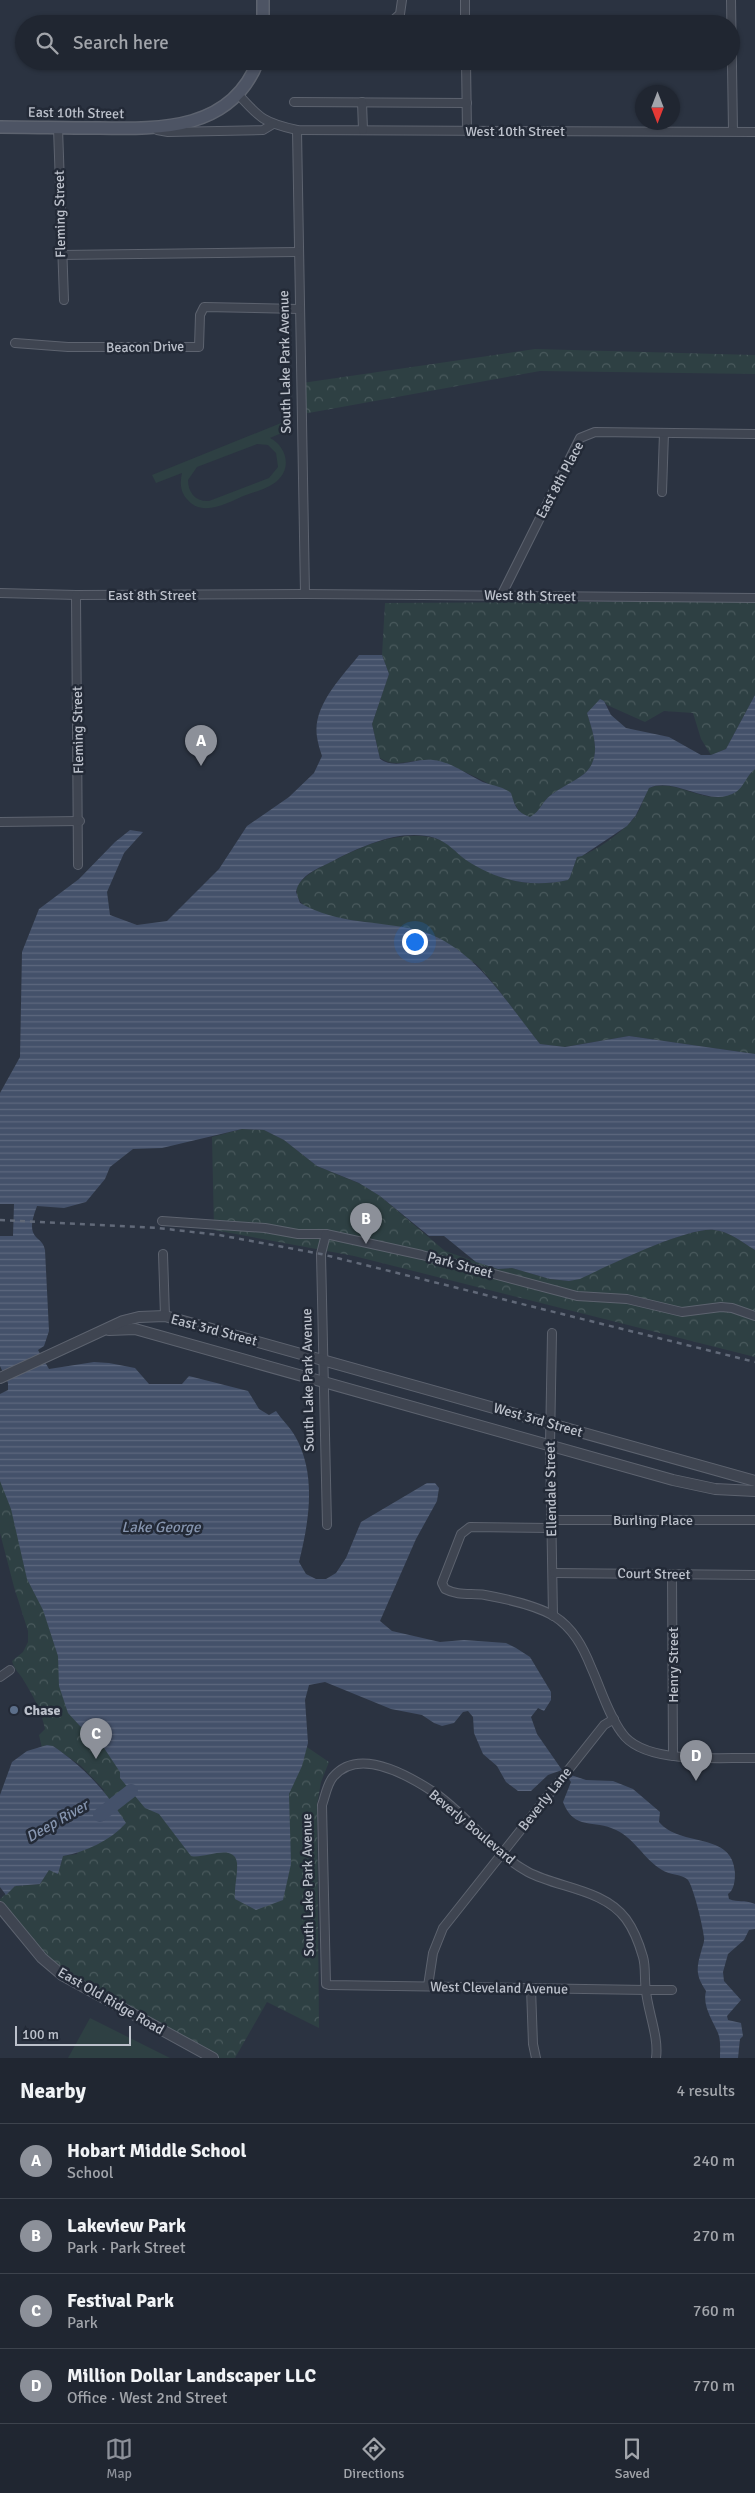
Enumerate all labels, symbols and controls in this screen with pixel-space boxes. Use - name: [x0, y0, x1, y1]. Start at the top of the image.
- search box: [15, 15, 740, 70]
- icon: search: [33, 29, 61, 57]
- text: Search here: [73, 31, 169, 55]
- north arrow: [635, 85, 680, 130]
- street label: East 10th Street: [28, 104, 124, 122]
- street label: West 10th Street: [465, 123, 565, 140]
- street label: Fleming Street: [51, 170, 69, 258]
- street label: South Lake Park Avenue: [275, 290, 295, 434]
- street label: Beacon Drive: [106, 338, 184, 356]
- street label: East 8th Place: [533, 439, 587, 521]
- street label: East 8th Street: [108, 587, 196, 604]
- street label: West 8th Street: [484, 587, 576, 605]
- street label: Fleming Street: [69, 686, 87, 774]
- pin: A: [185, 725, 217, 766]
- your location: [402, 929, 428, 955]
- pin: B: [350, 1203, 382, 1244]
- street label: Park Street: [426, 1248, 494, 1282]
- street label: South Lake Park Avenue: [298, 1308, 318, 1452]
- street label: East 3rd Street: [169, 1310, 259, 1350]
- street label: West 3rd Street: [491, 1399, 585, 1441]
- street label: Ellendale Street: [542, 1441, 560, 1537]
- street label: Burling Place: [613, 1512, 693, 1529]
- water label: Lake George: [121, 1518, 202, 1536]
- street label: Court Street: [617, 1565, 691, 1583]
- street label: Henry Street: [665, 1627, 682, 1703]
- place label: Chase: [24, 1702, 61, 1719]
- marker: Chase: [8, 1704, 20, 1716]
- pin: C: [80, 1718, 112, 1759]
- pin: D: [680, 1740, 712, 1781]
- street label: Beverly Lane: [515, 1764, 575, 1834]
- street label: Beverly Boulevard: [425, 1786, 519, 1868]
- water label: Deep River: [23, 1795, 93, 1846]
- street label: South Lake Park Avenue: [298, 1813, 318, 1957]
- street label: East Old Ridge Road: [55, 1964, 167, 2038]
- street label: West Cleveland Avenue: [430, 1978, 568, 1998]
- scale bar: [15, 2023, 131, 2046]
- text: 100 m: [22, 2026, 59, 2043]
- text: Nearby: [20, 2078, 86, 2104]
- text: 4 results: [676, 2081, 735, 2101]
- text: Hobart Middle School: [67, 2139, 246, 2163]
- text: A: [31, 2151, 41, 2171]
- text: 240 m: [693, 2151, 735, 2171]
- text: School: [67, 2163, 113, 2183]
- text: Lakeview Park: [67, 2214, 186, 2238]
- text: B: [31, 2226, 41, 2246]
- text: 270 m: [693, 2226, 735, 2246]
- text: Park · Park Street: [67, 2238, 186, 2258]
- text: Festival Park: [67, 2289, 174, 2313]
- text: C: [31, 2301, 41, 2321]
- text: 760 m: [693, 2301, 735, 2321]
- text: Park: [67, 2313, 98, 2333]
- text: Million Dollar Landscaper LLC: [67, 2364, 316, 2388]
- text: D: [31, 2376, 41, 2396]
- text: 770 m: [693, 2376, 735, 2396]
- text: Office · West 2nd Street: [67, 2388, 227, 2408]
- tab: Map: [105, 2435, 133, 2482]
- tab: Directions: [343, 2435, 404, 2482]
- tab: Saved: [615, 2435, 650, 2482]

